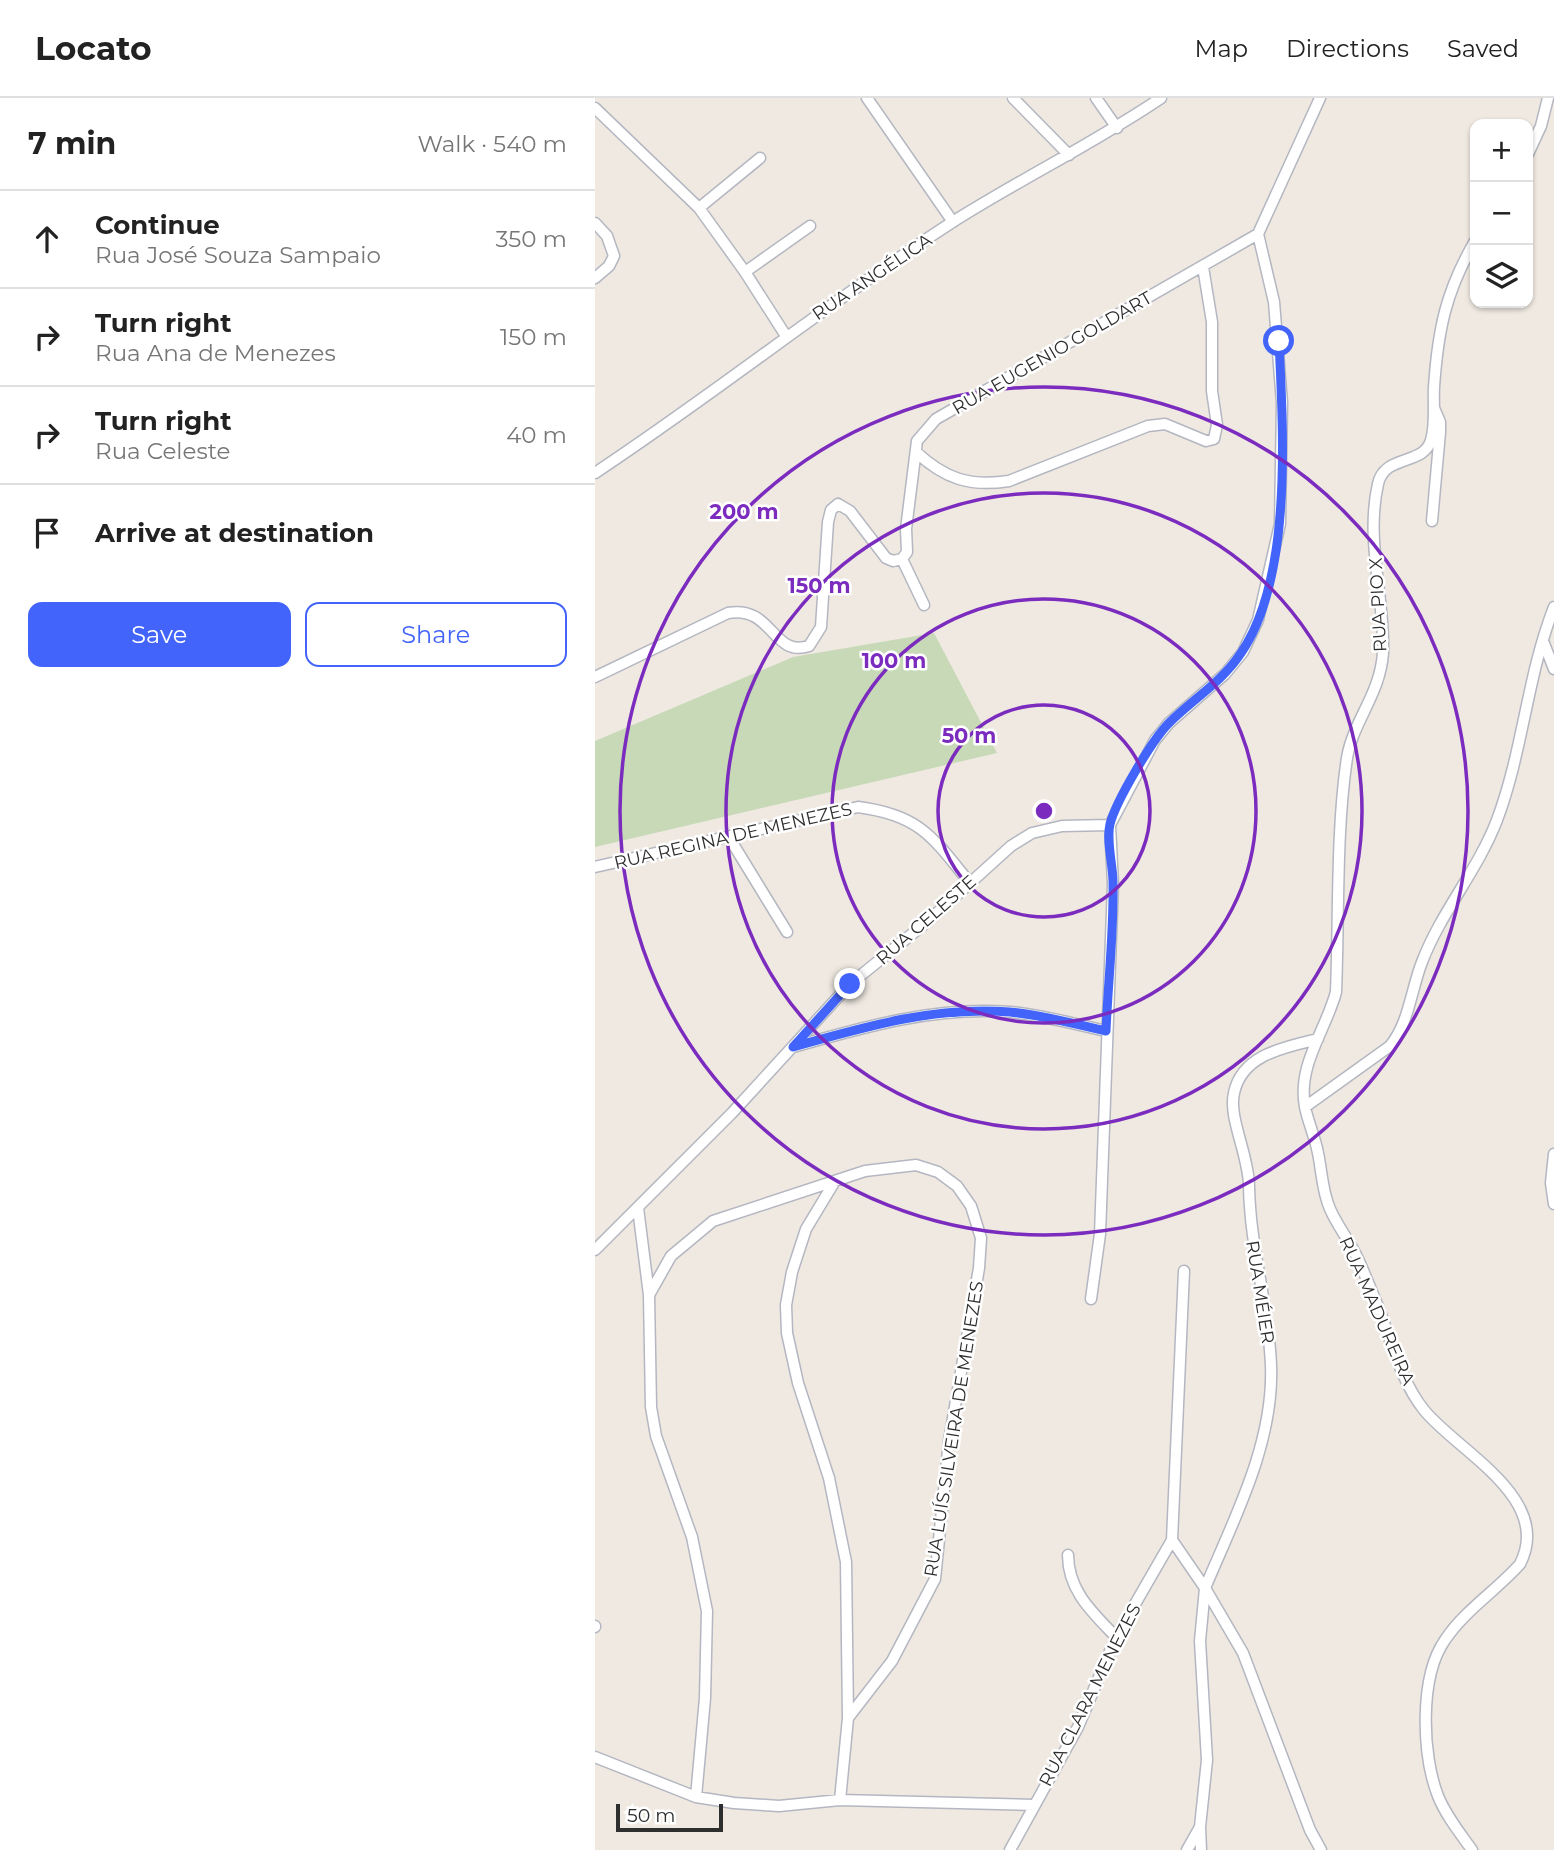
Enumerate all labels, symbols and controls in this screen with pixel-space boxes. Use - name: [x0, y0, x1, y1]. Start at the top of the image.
- text: Locato: [35, 28, 152, 68]
- text: Map: [1195, 34, 1248, 63]
- text: Directions: [1286, 34, 1409, 63]
- text: Saved: [1447, 34, 1519, 63]
- map controls: [1470, 119, 1533, 308]
- button: +: [1470, 119, 1533, 182]
- text: 7 min: [28, 125, 116, 162]
- text: Walk · 540 m: [417, 130, 567, 158]
- button: −: [1470, 182, 1533, 245]
- text: Continue: [95, 209, 220, 241]
- icon: ahead: [28, 220, 66, 258]
- text: 350 m: [496, 225, 567, 253]
- street label: RUA ANGÉLICA: [808, 229, 936, 325]
- text: Rua José Souza Sampaio: [95, 241, 381, 269]
- button: layers: [1470, 245, 1533, 308]
- street label: RUA EUGENIO GOLDART: [948, 286, 1156, 419]
- text: Turn right: [95, 307, 231, 339]
- icon: right: [28, 318, 66, 356]
- text: 150 m: [500, 323, 567, 351]
- route start: [1263, 325, 1294, 356]
- text: Rua Ana de Menezes: [95, 339, 336, 367]
- text: Turn right: [95, 405, 231, 437]
- icon: right: [28, 416, 66, 454]
- text: 40 m: [506, 421, 567, 449]
- text: Rua Celeste: [95, 437, 230, 465]
- text: 200 m: [710, 499, 778, 524]
- icon: arrive: [28, 514, 66, 552]
- text: Arrive at destination: [95, 517, 374, 549]
- street label: RUA PIO X: [1365, 557, 1391, 653]
- text: 150 m: [788, 573, 850, 598]
- button: Save: [28, 602, 291, 667]
- button: Share: [305, 602, 567, 667]
- text: 100 m: [862, 648, 926, 673]
- text: 50 m: [942, 723, 996, 748]
- street label: RUA REGINA DE MENEZES: [612, 798, 854, 874]
- centre of rings: [1032, 799, 1056, 823]
- street label: RUA CELESTE: [871, 871, 981, 969]
- route end: [834, 968, 865, 999]
- street label: RUA MADUREIRA: [1334, 1233, 1420, 1389]
- street label: RUA MÉIER: [1241, 1239, 1279, 1345]
- street label: RUA LUÍS SILVEIRA DE MENEZES: [920, 1279, 988, 1579]
- street label: RUA CLARA MENEZES: [1034, 1600, 1146, 1790]
- scale bar: [616, 1801, 723, 1833]
- text: 50 m: [627, 1804, 675, 1827]

